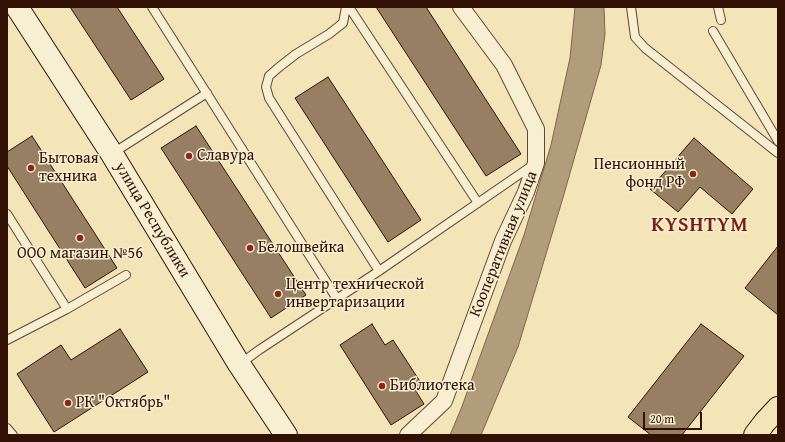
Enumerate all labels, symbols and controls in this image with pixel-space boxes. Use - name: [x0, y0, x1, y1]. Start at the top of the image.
- place label: Славура: [197, 146, 254, 166]
- place label: Бытовая техника: [39, 149, 99, 187]
- marker: Славура: [184, 151, 194, 161]
- place label: Пенсионный фонд РФ: [594, 155, 685, 193]
- street label: улица Республики: [110, 159, 194, 281]
- marker: Бытовая техника: [26, 163, 36, 173]
- street label: Кооперативная улица: [466, 168, 542, 320]
- marker: Пенсионный фонд РФ: [688, 169, 698, 179]
- district label: KYSHTYM: [651, 214, 749, 238]
- marker: ООО магазин №56: [75, 233, 85, 243]
- place label: Белошвейка: [258, 238, 344, 258]
- marker: Белошвейка: [245, 243, 255, 253]
- place label: ООО магазин №56: [17, 244, 143, 264]
- place label: Центр технической инвертаризации: [286, 275, 424, 313]
- marker: Центр технической инвертаризации: [273, 289, 283, 299]
- place label: Библиотека: [390, 376, 474, 396]
- marker: Библиотека: [377, 381, 387, 391]
- place label: РК "Октябрь": [76, 393, 170, 413]
- marker: РК "Октябрь": [63, 398, 73, 408]
- scale bar: [645, 404, 704, 430]
- text: 20 m: [650, 410, 674, 427]

